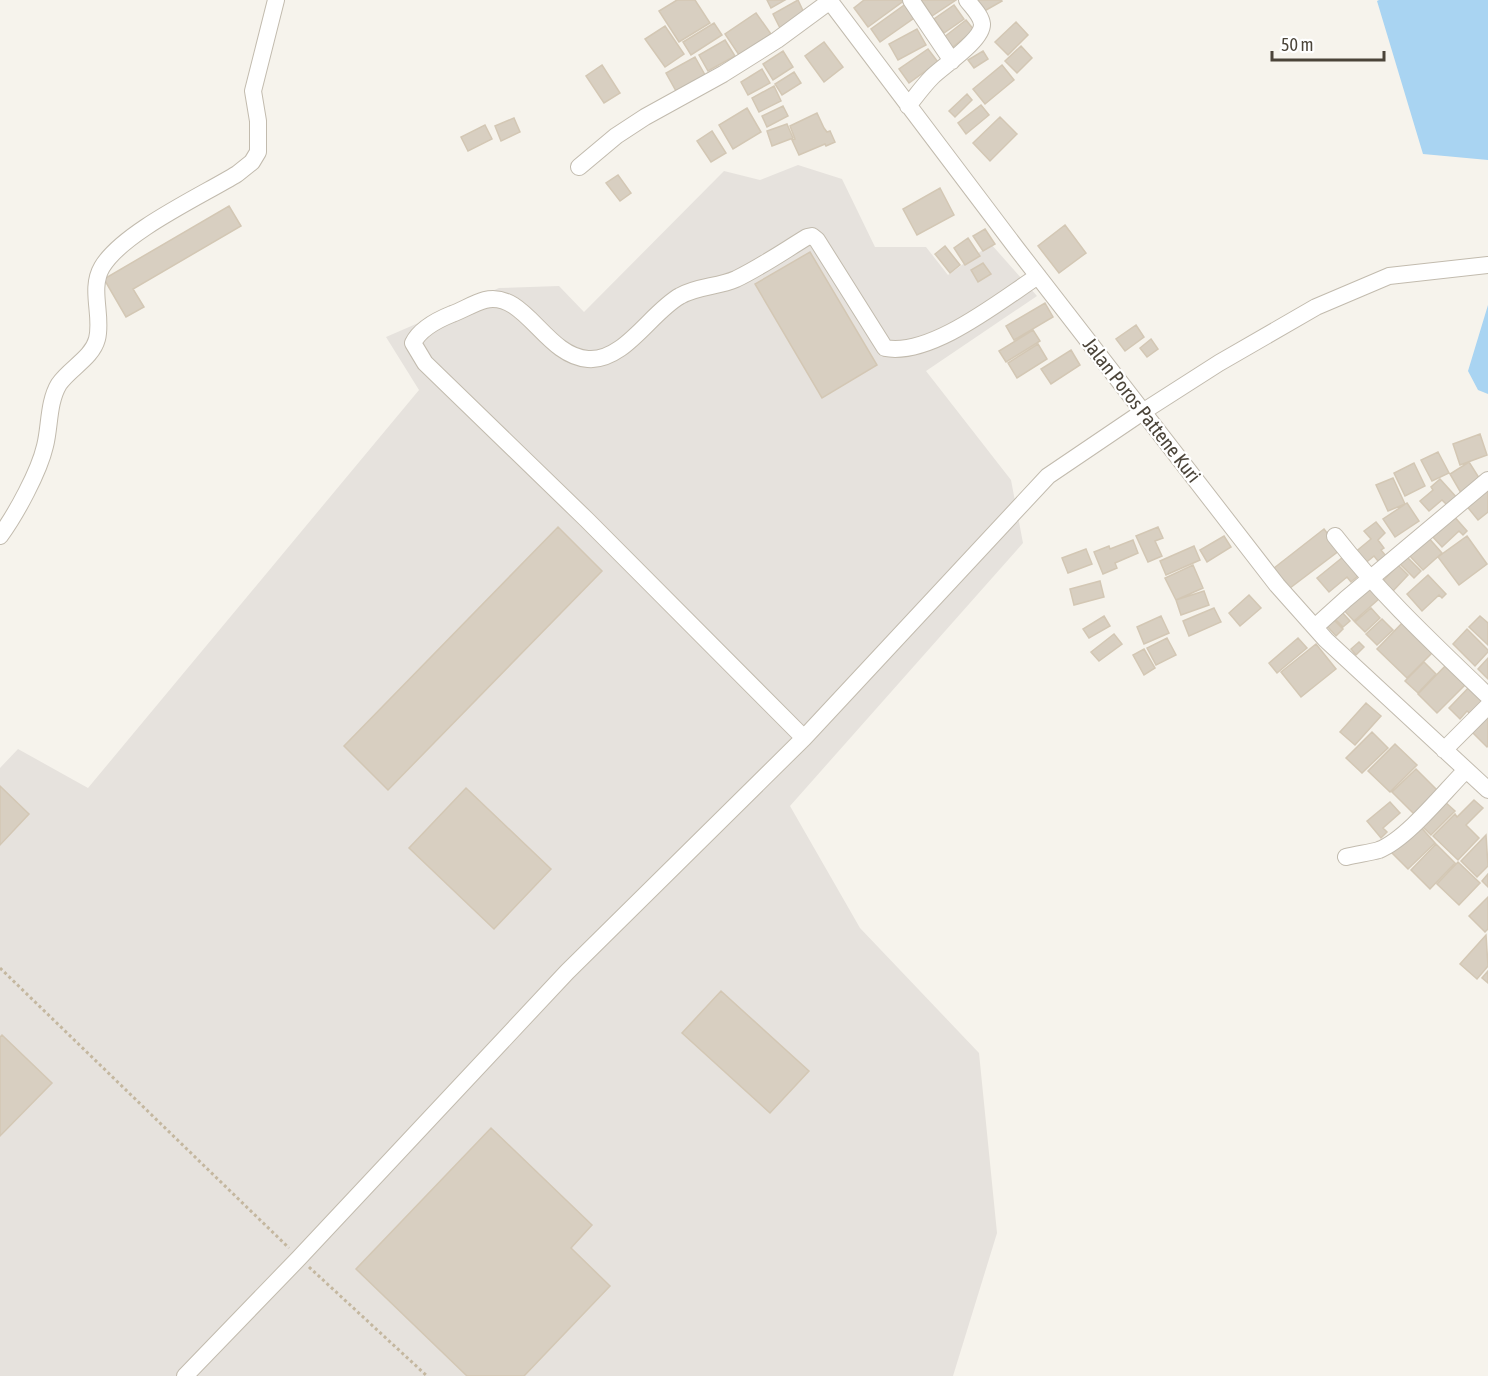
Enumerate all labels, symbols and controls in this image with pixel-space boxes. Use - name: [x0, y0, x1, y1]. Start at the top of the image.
- scale bar: [1272, 24, 1384, 62]
- text: 50 m: [1281, 34, 1313, 55]
- street label: Jalan Poros Pattene Kuri: [1079, 333, 1206, 487]

